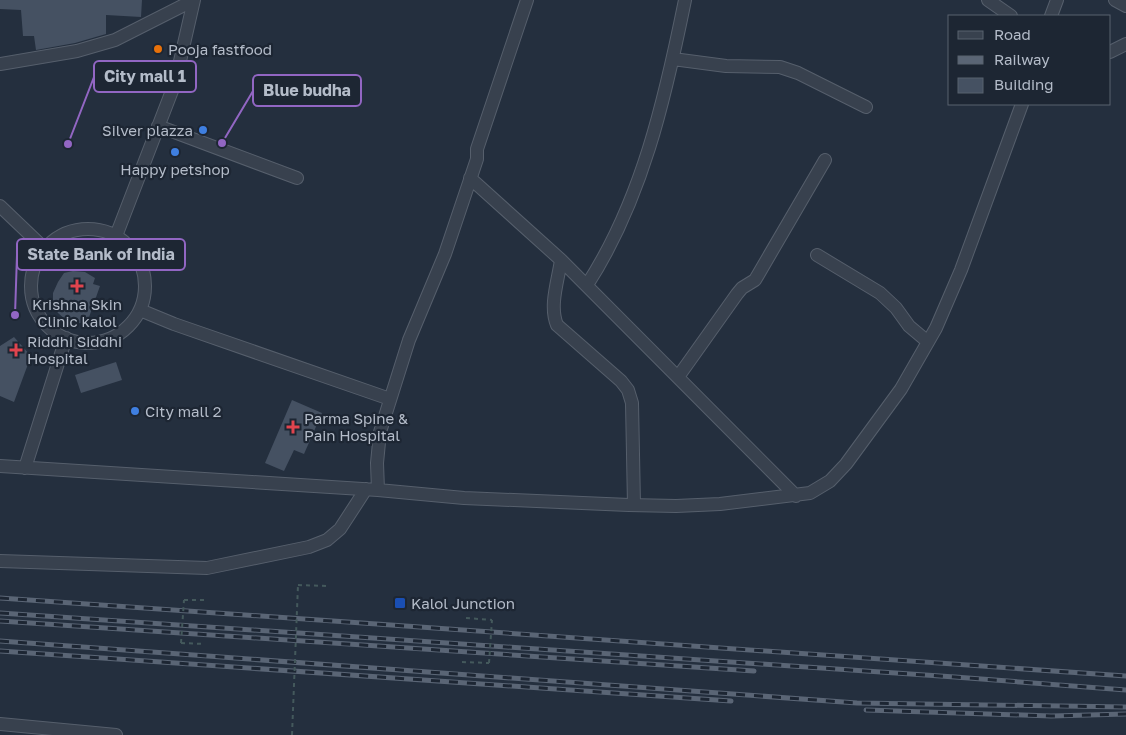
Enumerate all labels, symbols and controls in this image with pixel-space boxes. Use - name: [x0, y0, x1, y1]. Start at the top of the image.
- legend: [948, 15, 1111, 105]
- text: Road: [994, 25, 1031, 43]
- place label: Pooja fastfood: [168, 40, 272, 58]
- marker: Pooja fastfood: [152, 43, 164, 55]
- text: Railway: [994, 50, 1050, 68]
- callout: City mall 1: [94, 61, 196, 92]
- text: City mall 1: [104, 66, 186, 86]
- callout: Blue budha: [253, 75, 361, 106]
- text: Building: [994, 75, 1054, 93]
- text: Blue budha: [263, 80, 351, 100]
- place label: Silver plazza: [102, 121, 193, 139]
- marker: Silver plazza: [197, 124, 209, 136]
- marker: Happy petshop: [169, 146, 181, 158]
- place label: Happy petshop: [120, 160, 230, 178]
- callout: State Bank of India: [17, 239, 185, 270]
- text: State Bank of India: [27, 244, 175, 264]
- marker: Krishna Skin Clinic kalol: [70, 279, 84, 293]
- place label: Krishna Skin Clinic kalol: [32, 295, 122, 330]
- place label: Riddhi Siddhi Hospital: [27, 332, 122, 367]
- marker: Riddhi Siddhi Hospital: [9, 343, 23, 357]
- place label: City mall 2: [145, 402, 221, 420]
- marker: City mall 2: [129, 405, 141, 417]
- place label: Parma Spine & Pain Hospital: [304, 409, 408, 444]
- marker: Parma Spine & Pain Hospital: [286, 420, 300, 434]
- place label: Kalol Junction: [411, 594, 515, 612]
- marker: Kalol Junction: [393, 596, 407, 610]

